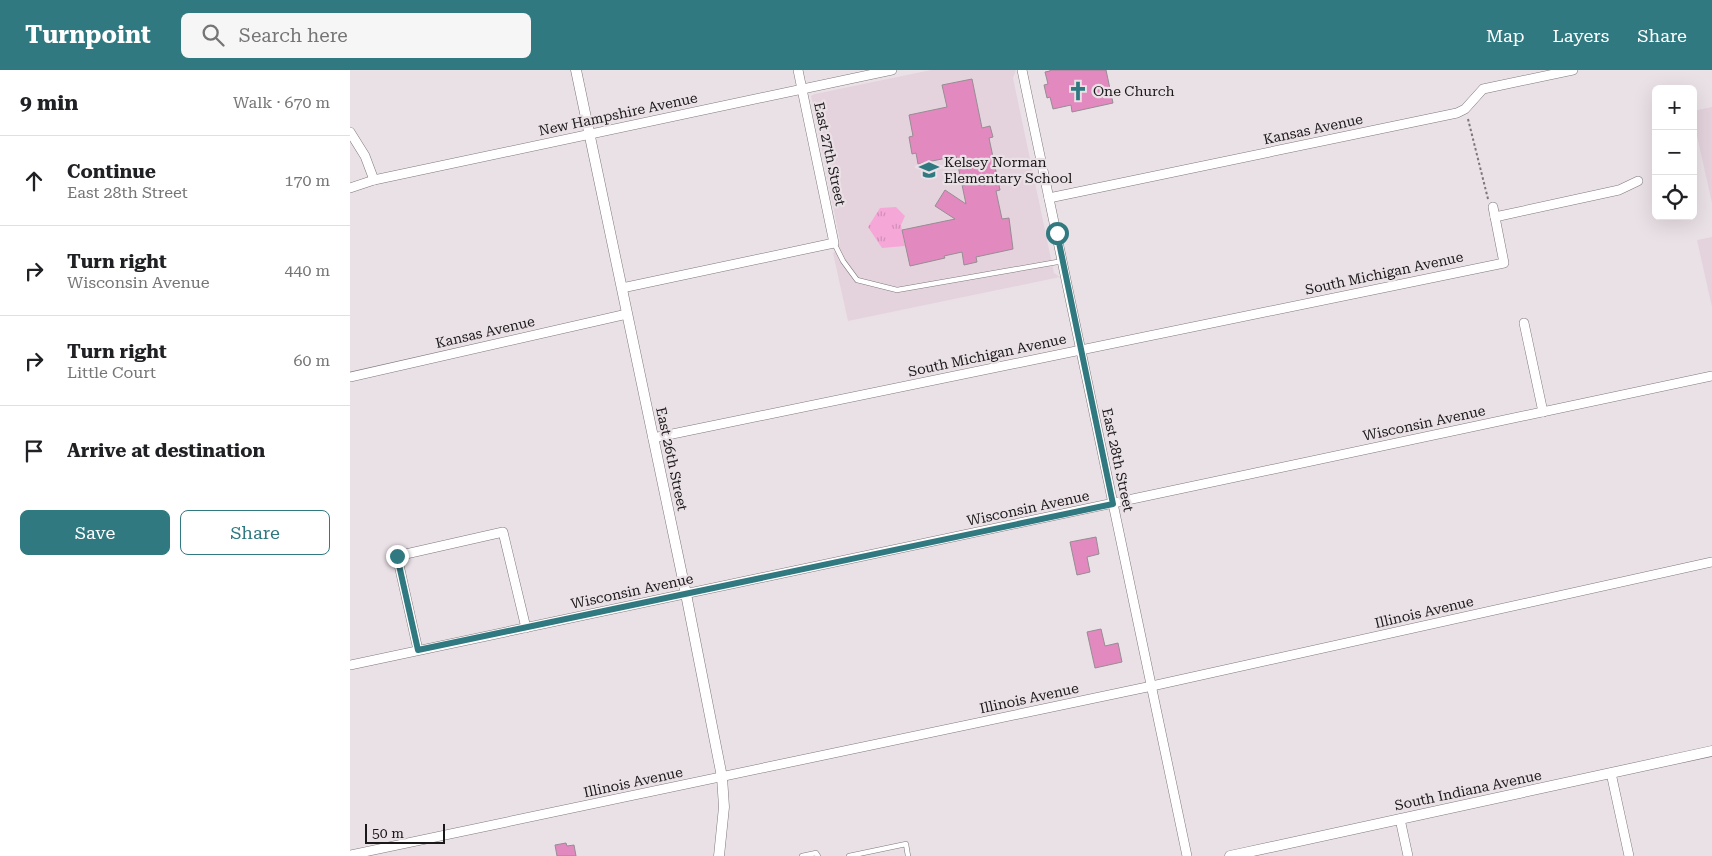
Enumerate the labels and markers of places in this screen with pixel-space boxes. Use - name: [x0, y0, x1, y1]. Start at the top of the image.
- church icon: One Church: [1067, 80, 1089, 102]
- place label: One Church: [1093, 83, 1175, 99]
- place label: Kelsey Norman Elementary School: [944, 154, 1073, 186]
- school or university icon: Kelsey Norman Elementary School: [918, 159, 940, 181]

